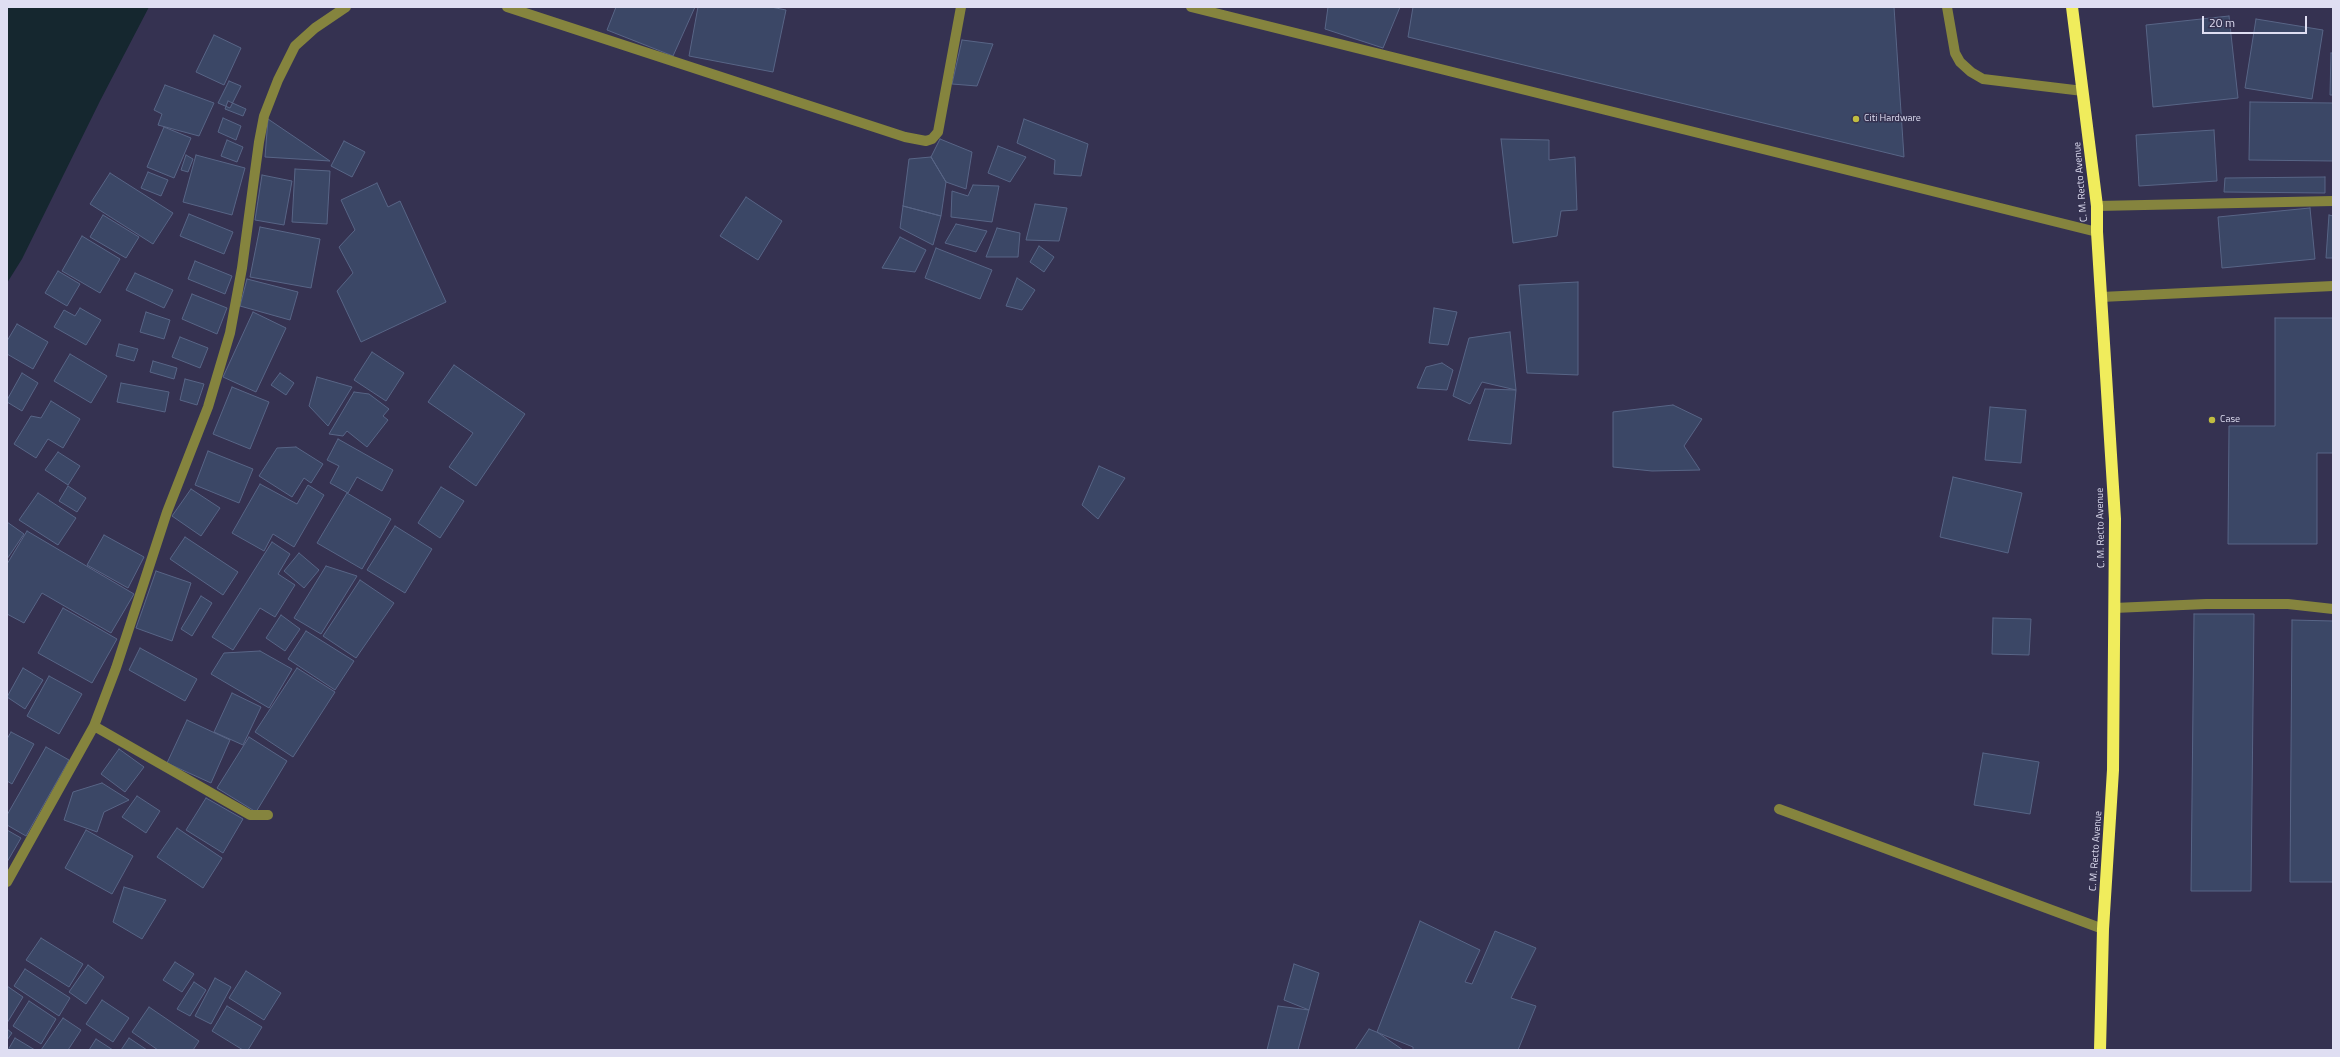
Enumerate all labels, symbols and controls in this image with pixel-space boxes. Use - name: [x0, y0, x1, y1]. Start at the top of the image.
- scale bar: [2204, 8, 2309, 34]
- text: 20 m: [2209, 13, 2235, 32]
- place label: Citi Hardware: [1864, 113, 1921, 125]
- marker: Citi Hardware: [1851, 114, 1861, 124]
- street label: C. M. Recto Avenue: [2072, 141, 2090, 223]
- place label: Case: [2220, 414, 2240, 426]
- marker: Case: [2207, 415, 2217, 425]
- street label: C. M. Recto Avenue: [2094, 488, 2108, 568]
- street label: C. M. Recto Avenue: [2087, 811, 2105, 891]

